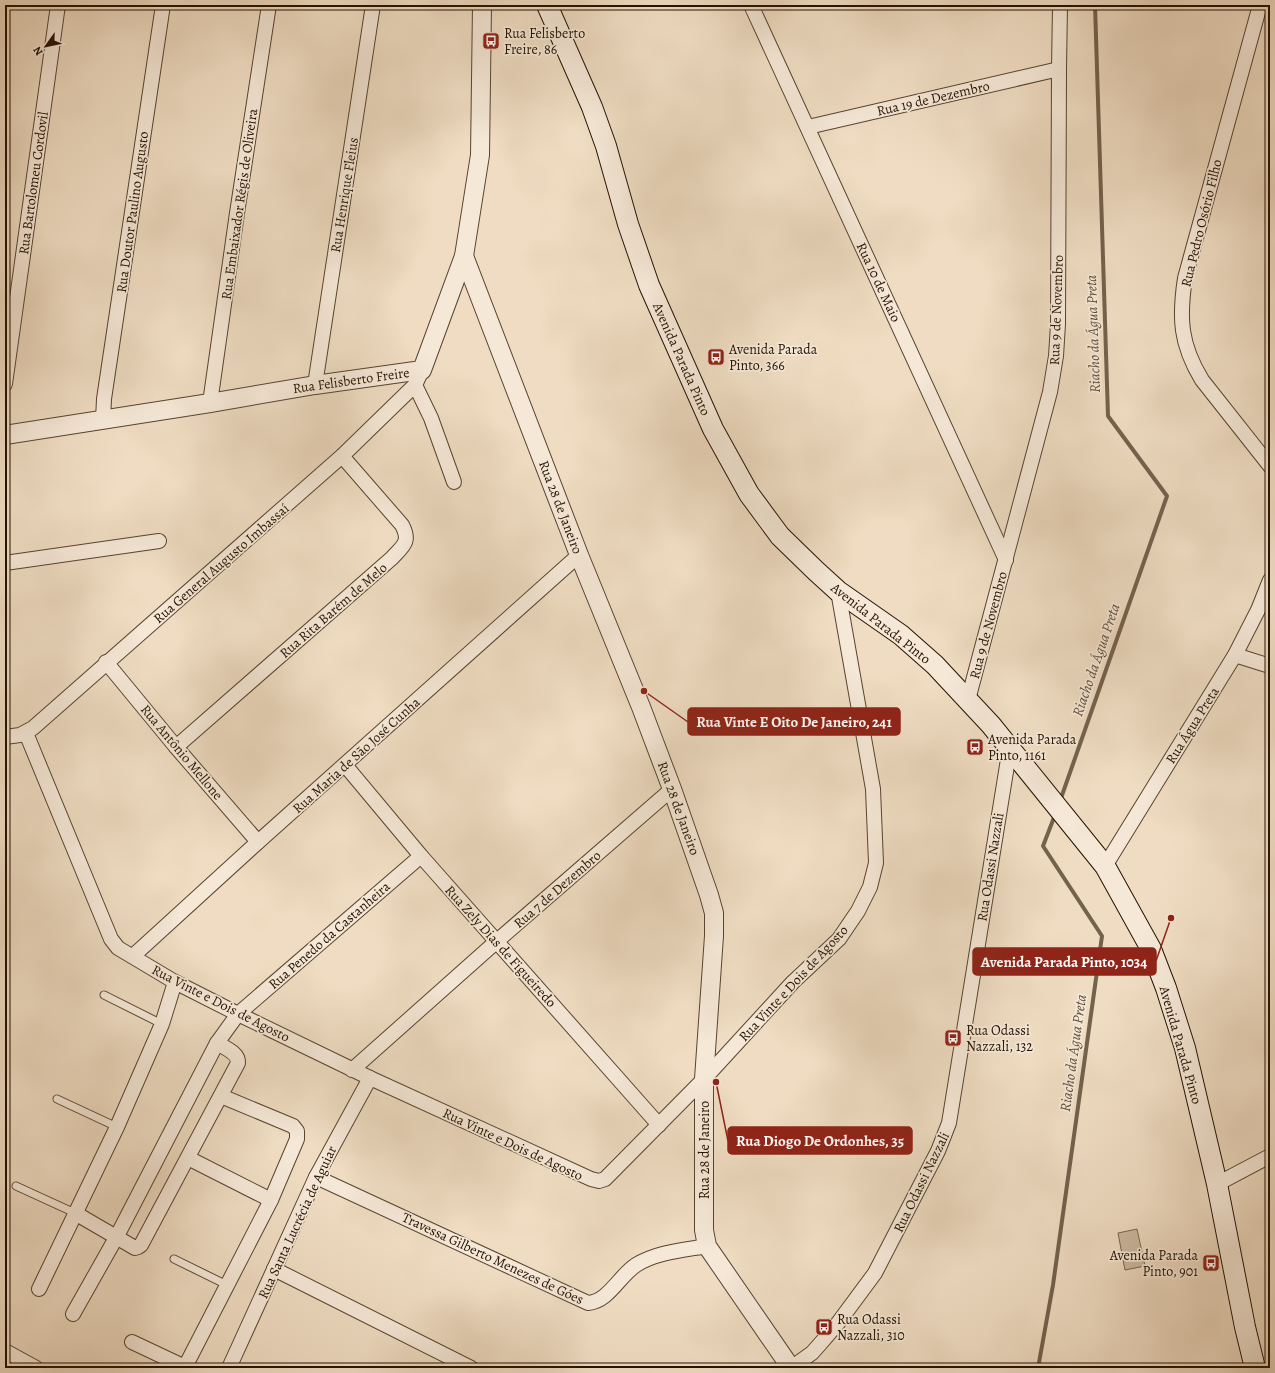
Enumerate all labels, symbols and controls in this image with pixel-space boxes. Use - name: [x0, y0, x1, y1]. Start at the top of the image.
- place label: Rua Felisberto Freire, 86: [504, 24, 585, 59]
- north arrow: [26, 26, 66, 66]
- bus stop icon: Rua Felisberto Freire, 86: [481, 31, 501, 51]
- text: N: [30, 44, 47, 59]
- street label: Rua 19 de Dezembro: [875, 76, 991, 121]
- street label: Rua Embaixador Régis de Oliveira: [217, 107, 262, 301]
- street label: Rua Bartolomeu Cordovil: [14, 110, 53, 256]
- street label: Rua Doutor Paulino Augusto: [112, 130, 153, 294]
- street label: Rua Henrique Fleius: [326, 136, 363, 254]
- street label: Rua Pedro Osório Filho: [1176, 157, 1227, 289]
- street label: Rua 10 de Maio: [852, 239, 905, 325]
- street label: Rua 9 de Novembro: [1045, 254, 1068, 366]
- water label: Riacho da Água Preta: [1081, 275, 1105, 393]
- street label: Avenida Parada Pinto: [648, 299, 715, 419]
- place label: Avenida Parada Pinto, 366: [728, 340, 818, 375]
- bus stop icon: Avenida Parada Pinto, 366: [706, 347, 726, 367]
- street label: Rua Felisberto Freire: [291, 363, 411, 398]
- street label: Rua 28 de Janeiro: [534, 458, 587, 557]
- street label: Rua General Augusto Imbassaí: [149, 499, 293, 628]
- street label: Rua Rita Barém de Melo: [275, 558, 391, 662]
- street label: Rua 9 de Novembro: [965, 569, 1012, 681]
- street label: Avenida Parada Pinto: [826, 578, 935, 668]
- water label: Riacho da Água Preta: [1067, 601, 1125, 719]
- street label: Rua Água Preta: [1161, 683, 1224, 767]
- street label: Rua Maria de São José Cunha: [288, 693, 425, 818]
- street label: Rua Antônio Mellone: [136, 701, 227, 804]
- callout: Rua Vinte E Oito De Janeiro, 241: [688, 708, 900, 735]
- text: Rua Vinte E Oito De Janeiro, 241: [696, 712, 892, 732]
- place label: Avenida Parada Pinto, 1161: [987, 730, 1077, 765]
- bus stop icon: Avenida Parada Pinto, 1161: [965, 737, 985, 757]
- street label: Rua 28 de Janeiro: [653, 759, 704, 858]
- street label: Rua Odassi Nazzali: [973, 811, 1008, 923]
- street label: Rua 7 de Dezembro: [510, 846, 605, 933]
- street label: Rua Penedo da Castanheira: [264, 877, 395, 994]
- street label: Rua Zely Dias de Figueiredo: [441, 881, 561, 1012]
- street label: Rua Vinte e Dois de Agosto: [734, 921, 852, 1046]
- callout: Avenida Parada Pinto, 1034: [973, 948, 1156, 975]
- text: Avenida Parada Pinto, 1034: [980, 952, 1147, 972]
- street label: Rua Vinte e Dois de Agosto: [149, 960, 293, 1047]
- street label: Avenida Parada Pinto: [1154, 983, 1206, 1106]
- water label: Riacho da Água Preta: [1055, 993, 1091, 1113]
- place label: Rua Odassi Nazzali, 132: [966, 1021, 1033, 1056]
- bus stop icon: Rua Odassi Nazzali, 132: [943, 1028, 963, 1048]
- street label: Rua 28 de Janeiro: [695, 1101, 714, 1199]
- street label: Rua Vinte e Dois de Agosto: [440, 1104, 586, 1185]
- callout: Rua Diogo De Ordonhes, 35: [728, 1127, 912, 1154]
- street label: Rua Odassi Nazzali: [889, 1129, 954, 1236]
- text: Rua Diogo De Ordonhes, 35: [736, 1131, 904, 1151]
- street label: Rua Santa Lucrécia de Aguiar: [254, 1142, 342, 1302]
- street label: Travessa Gilberto Menezes de Góes: [399, 1208, 587, 1309]
- place label: Avenida Parada Pinto, 901: [1109, 1246, 1198, 1281]
- bus stop icon: Avenida Parada Pinto, 901: [1201, 1253, 1221, 1273]
- place label: Rua Odassi Nazzali, 310: [837, 1310, 905, 1345]
- bus stop icon: Rua Odassi Nazzali, 310: [814, 1317, 834, 1337]

